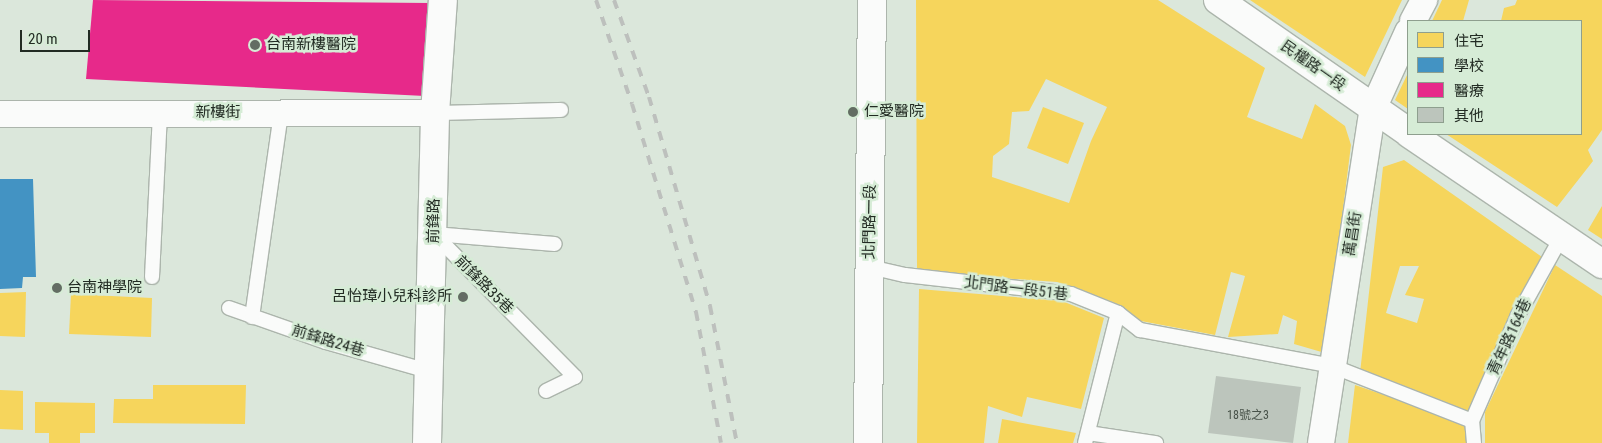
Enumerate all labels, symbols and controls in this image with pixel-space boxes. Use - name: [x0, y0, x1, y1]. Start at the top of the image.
- scale bar: [22, 20, 92, 52]
- legend: [1407, 20, 1582, 135]
- text: 20 m: [28, 30, 58, 48]
- text: 住宅: [1454, 32, 1484, 50]
- place label: 台南新樓醫院: [266, 36, 356, 54]
- street label: 民權路一段: [1277, 37, 1349, 95]
- marker: 台南新樓醫院: [248, 38, 262, 52]
- text: 學校: [1454, 57, 1484, 75]
- text: 醫療: [1454, 82, 1484, 100]
- place label: 仁愛醫院: [864, 103, 924, 121]
- street label: 新樓街: [196, 104, 240, 122]
- marker: 仁愛醫院: [846, 105, 860, 119]
- text: 其他: [1454, 107, 1484, 125]
- street label: 北門路一段: [860, 184, 880, 260]
- street label: 前鋒路: [425, 198, 443, 244]
- street label: 萬昌街: [1341, 210, 1365, 258]
- street label: 前鋒路35巷: [451, 252, 517, 318]
- street label: 北門路一段51巷: [963, 274, 1069, 304]
- place label: 台南神學院: [67, 279, 142, 297]
- marker: 台南神學院: [51, 282, 63, 294]
- place label: 呂怡璋小兒科診所: [332, 288, 452, 306]
- marker: 呂怡璋小兒科診所: [456, 290, 470, 304]
- street label: 青年路164巷: [1484, 296, 1536, 378]
- street label: 前鋒路24巷: [290, 321, 366, 361]
- house number: 18號之3: [1227, 409, 1269, 423]

